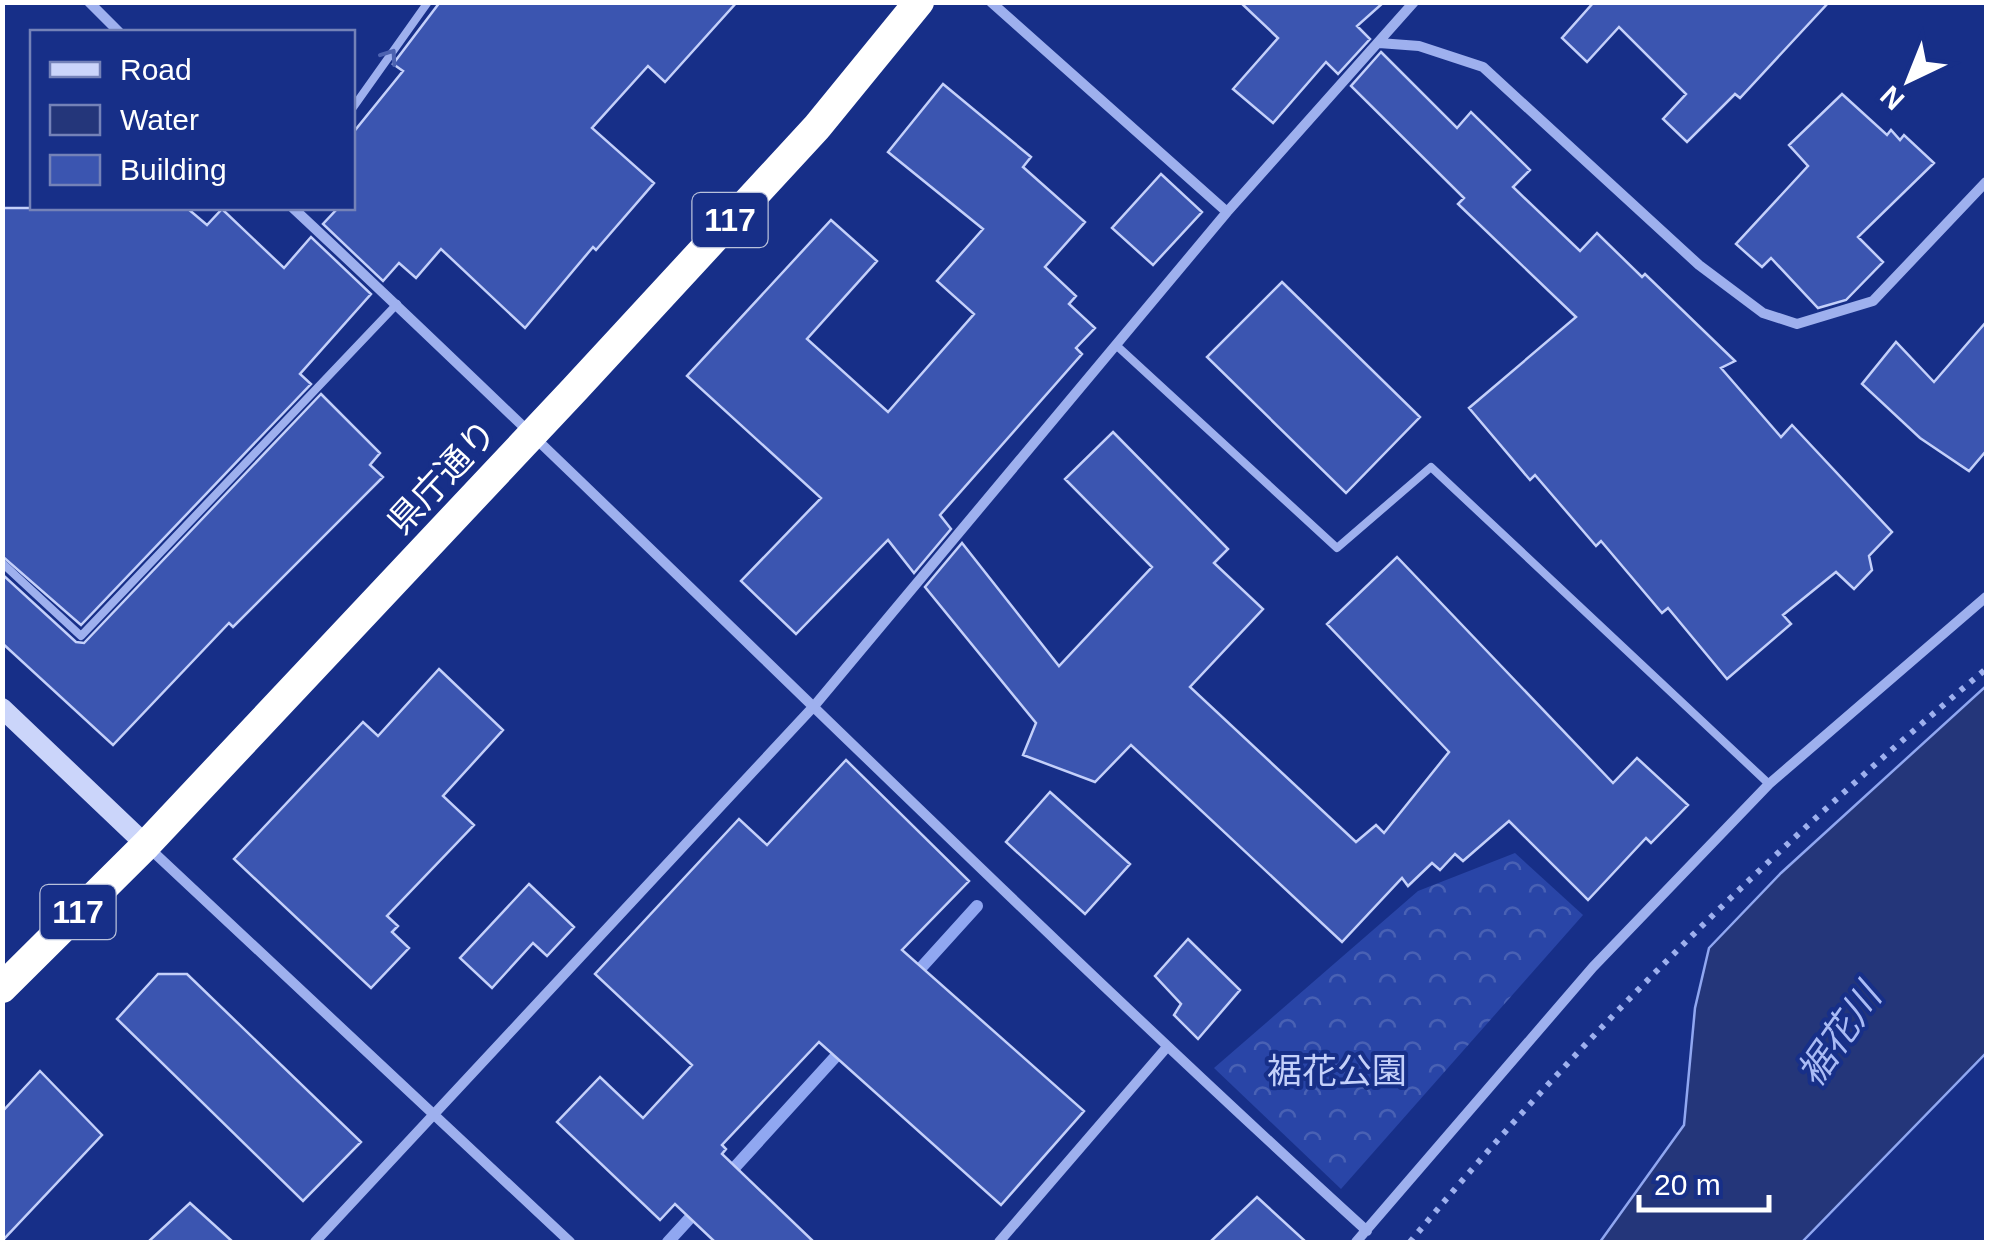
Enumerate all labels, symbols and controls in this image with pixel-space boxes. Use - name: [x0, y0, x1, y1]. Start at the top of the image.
- legend: [30, 30, 355, 210]
- north arrow: [1859, 30, 1959, 130]
- one-way arrow: [378, 48, 397, 67]
- text: Road: [120, 53, 192, 86]
- text: N: [1874, 80, 1910, 116]
- text: Water: [120, 103, 199, 136]
- text: Building: [120, 153, 227, 186]
- road number: 117: [692, 193, 768, 247]
- street label: 県庁通り: [380, 412, 504, 541]
- road number: 117: [40, 885, 116, 939]
- water label: 裾花川: [1789, 973, 1891, 1094]
- park label: 裾花公園: [1267, 1051, 1407, 1090]
- scale bar: [1639, 1150, 1769, 1212]
- text: 20 m: [1654, 1168, 1721, 1201]

